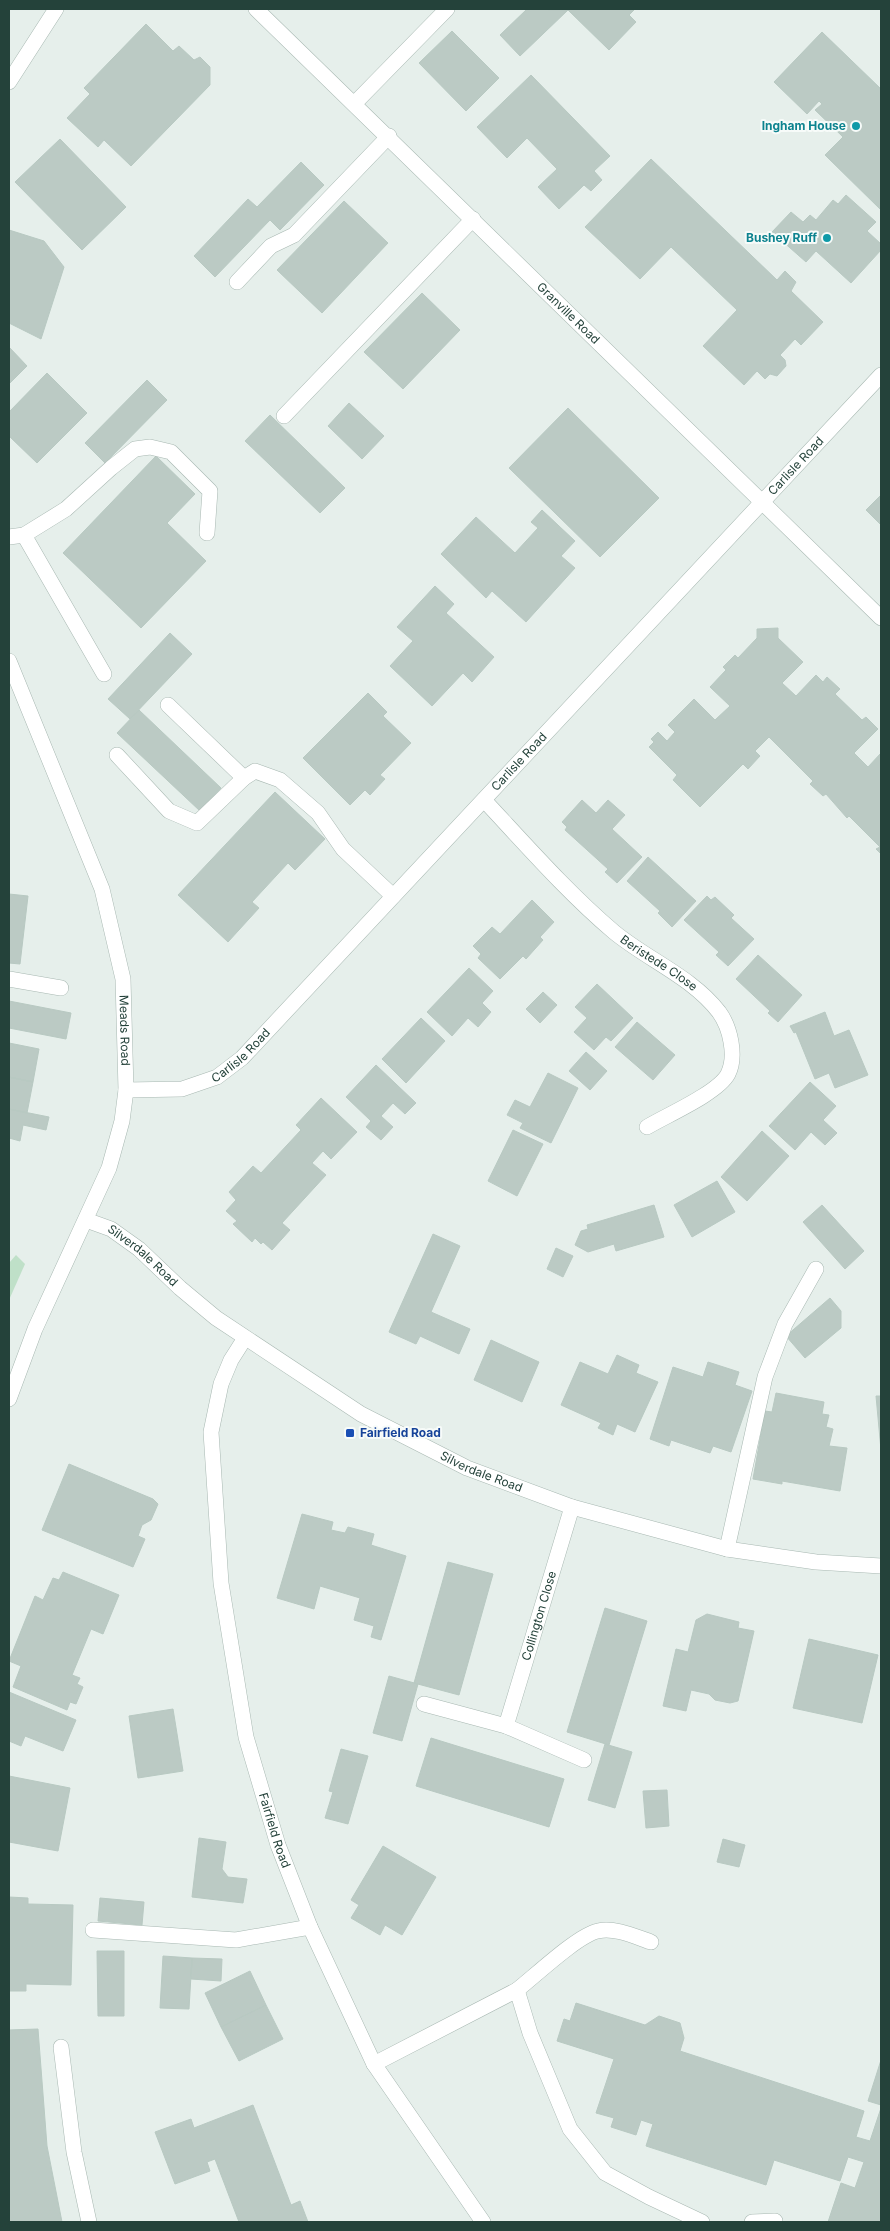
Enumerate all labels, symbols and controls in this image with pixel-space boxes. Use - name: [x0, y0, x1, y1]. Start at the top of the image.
- place label: Ingham House: [762, 118, 846, 133]
- marker: Ingham House: [850, 120, 862, 132]
- place label: Bushey Ruff: [746, 230, 817, 245]
- marker: Bushey Ruff: [821, 232, 833, 244]
- street label: Granville Road: [534, 279, 603, 347]
- street label: Carlisle Road: [764, 433, 826, 498]
- street label: Carlisle Road: [488, 729, 550, 794]
- street label: Beristede Close: [618, 932, 701, 994]
- street label: Meads Road: [116, 995, 133, 1066]
- street label: Carlisle Road: [209, 1025, 273, 1085]
- street label: Silverdale Road: [105, 1221, 181, 1289]
- place label: Fairfield Road: [360, 1425, 441, 1440]
- marker: Fairfield Road: [344, 1427, 356, 1439]
- street label: Silverdale Road: [438, 1448, 525, 1495]
- street label: Collington Close: [518, 1569, 559, 1662]
- street label: Fairfield Road: [256, 1791, 294, 1870]

